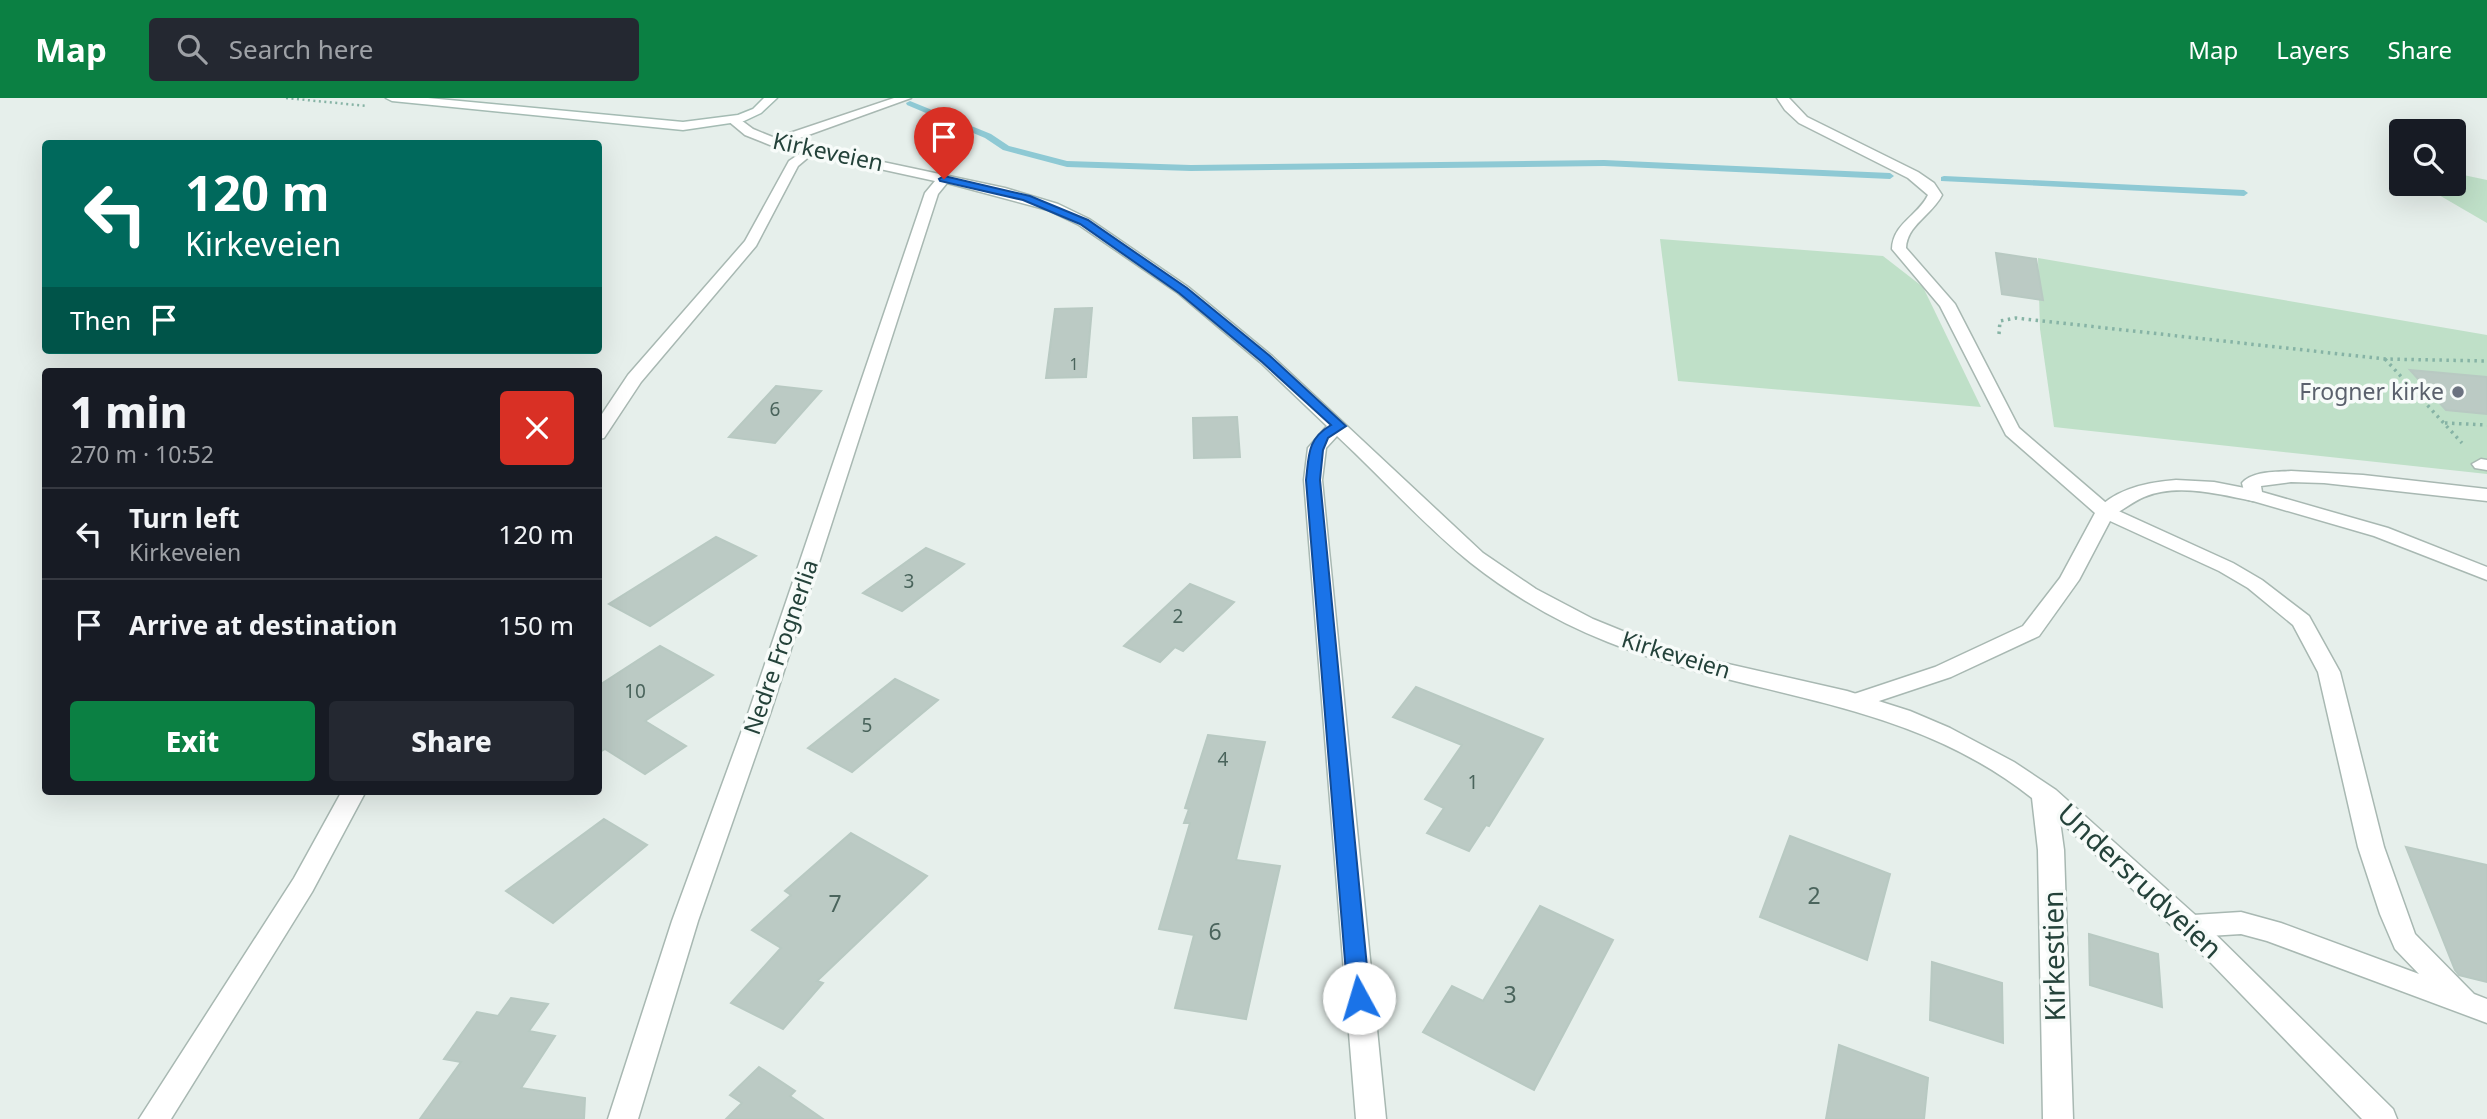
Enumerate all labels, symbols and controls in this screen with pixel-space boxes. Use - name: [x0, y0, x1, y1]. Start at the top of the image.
- search box: [149, 18, 639, 81]
- text: Map: [35, 27, 107, 72]
- icon: search: [173, 30, 211, 68]
- text: Search here: [229, 31, 373, 67]
- text: Map: [2188, 33, 2238, 66]
- text: Layers: [2276, 33, 2350, 66]
- text: Share: [2388, 33, 2452, 66]
- pin: [914, 107, 974, 179]
- icon: arrive: [925, 118, 963, 156]
- map controls: [2389, 119, 2466, 196]
- button: search: [2389, 119, 2466, 196]
- street label: Kirkeveien: [770, 124, 886, 178]
- text: 120 m: [185, 159, 330, 225]
- icon: left: [70, 168, 161, 259]
- text: Kirkeveien: [185, 222, 341, 265]
- icon: arrive: [145, 301, 183, 339]
- text: Then: [70, 302, 131, 338]
- house number: 1: [1069, 353, 1079, 375]
- place label: Frogner kirke: [2299, 375, 2444, 407]
- text: 1 min: [70, 383, 187, 440]
- marker: Frogner kirke: [2450, 384, 2466, 400]
- button: close: [500, 391, 574, 465]
- house number: 6: [770, 396, 780, 422]
- text: 270 m · 10:52: [70, 438, 214, 470]
- text: Turn left: [129, 500, 240, 536]
- icon: left: [70, 515, 108, 553]
- text: 120 m: [498, 516, 574, 552]
- text: Kirkeveien: [129, 536, 241, 568]
- street label: Nedre Frognerlia: [735, 555, 825, 738]
- house number: 3: [904, 568, 914, 594]
- house number: 2: [1173, 603, 1183, 629]
- icon: arrive: [70, 606, 108, 644]
- text: Arrive at destination: [129, 607, 398, 643]
- text: 150 m: [498, 607, 574, 643]
- street label: Kirkeveien: [1618, 622, 1735, 686]
- house number: 10: [624, 678, 646, 704]
- button: Exit: [70, 701, 315, 781]
- button: Share: [329, 701, 574, 781]
- house number: 5: [862, 712, 872, 738]
- house number: 4: [1218, 746, 1229, 772]
- house number: 1: [1468, 769, 1478, 795]
- street label: Undersrudveien: [2050, 794, 2231, 967]
- house number: 2: [1807, 879, 1821, 911]
- house number: 7: [828, 887, 842, 919]
- street label: Kirkestien: [2033, 890, 2073, 1022]
- house number: 6: [1208, 915, 1222, 947]
- position arrow: [1322, 961, 1396, 1035]
- house number: 3: [1503, 978, 1517, 1010]

